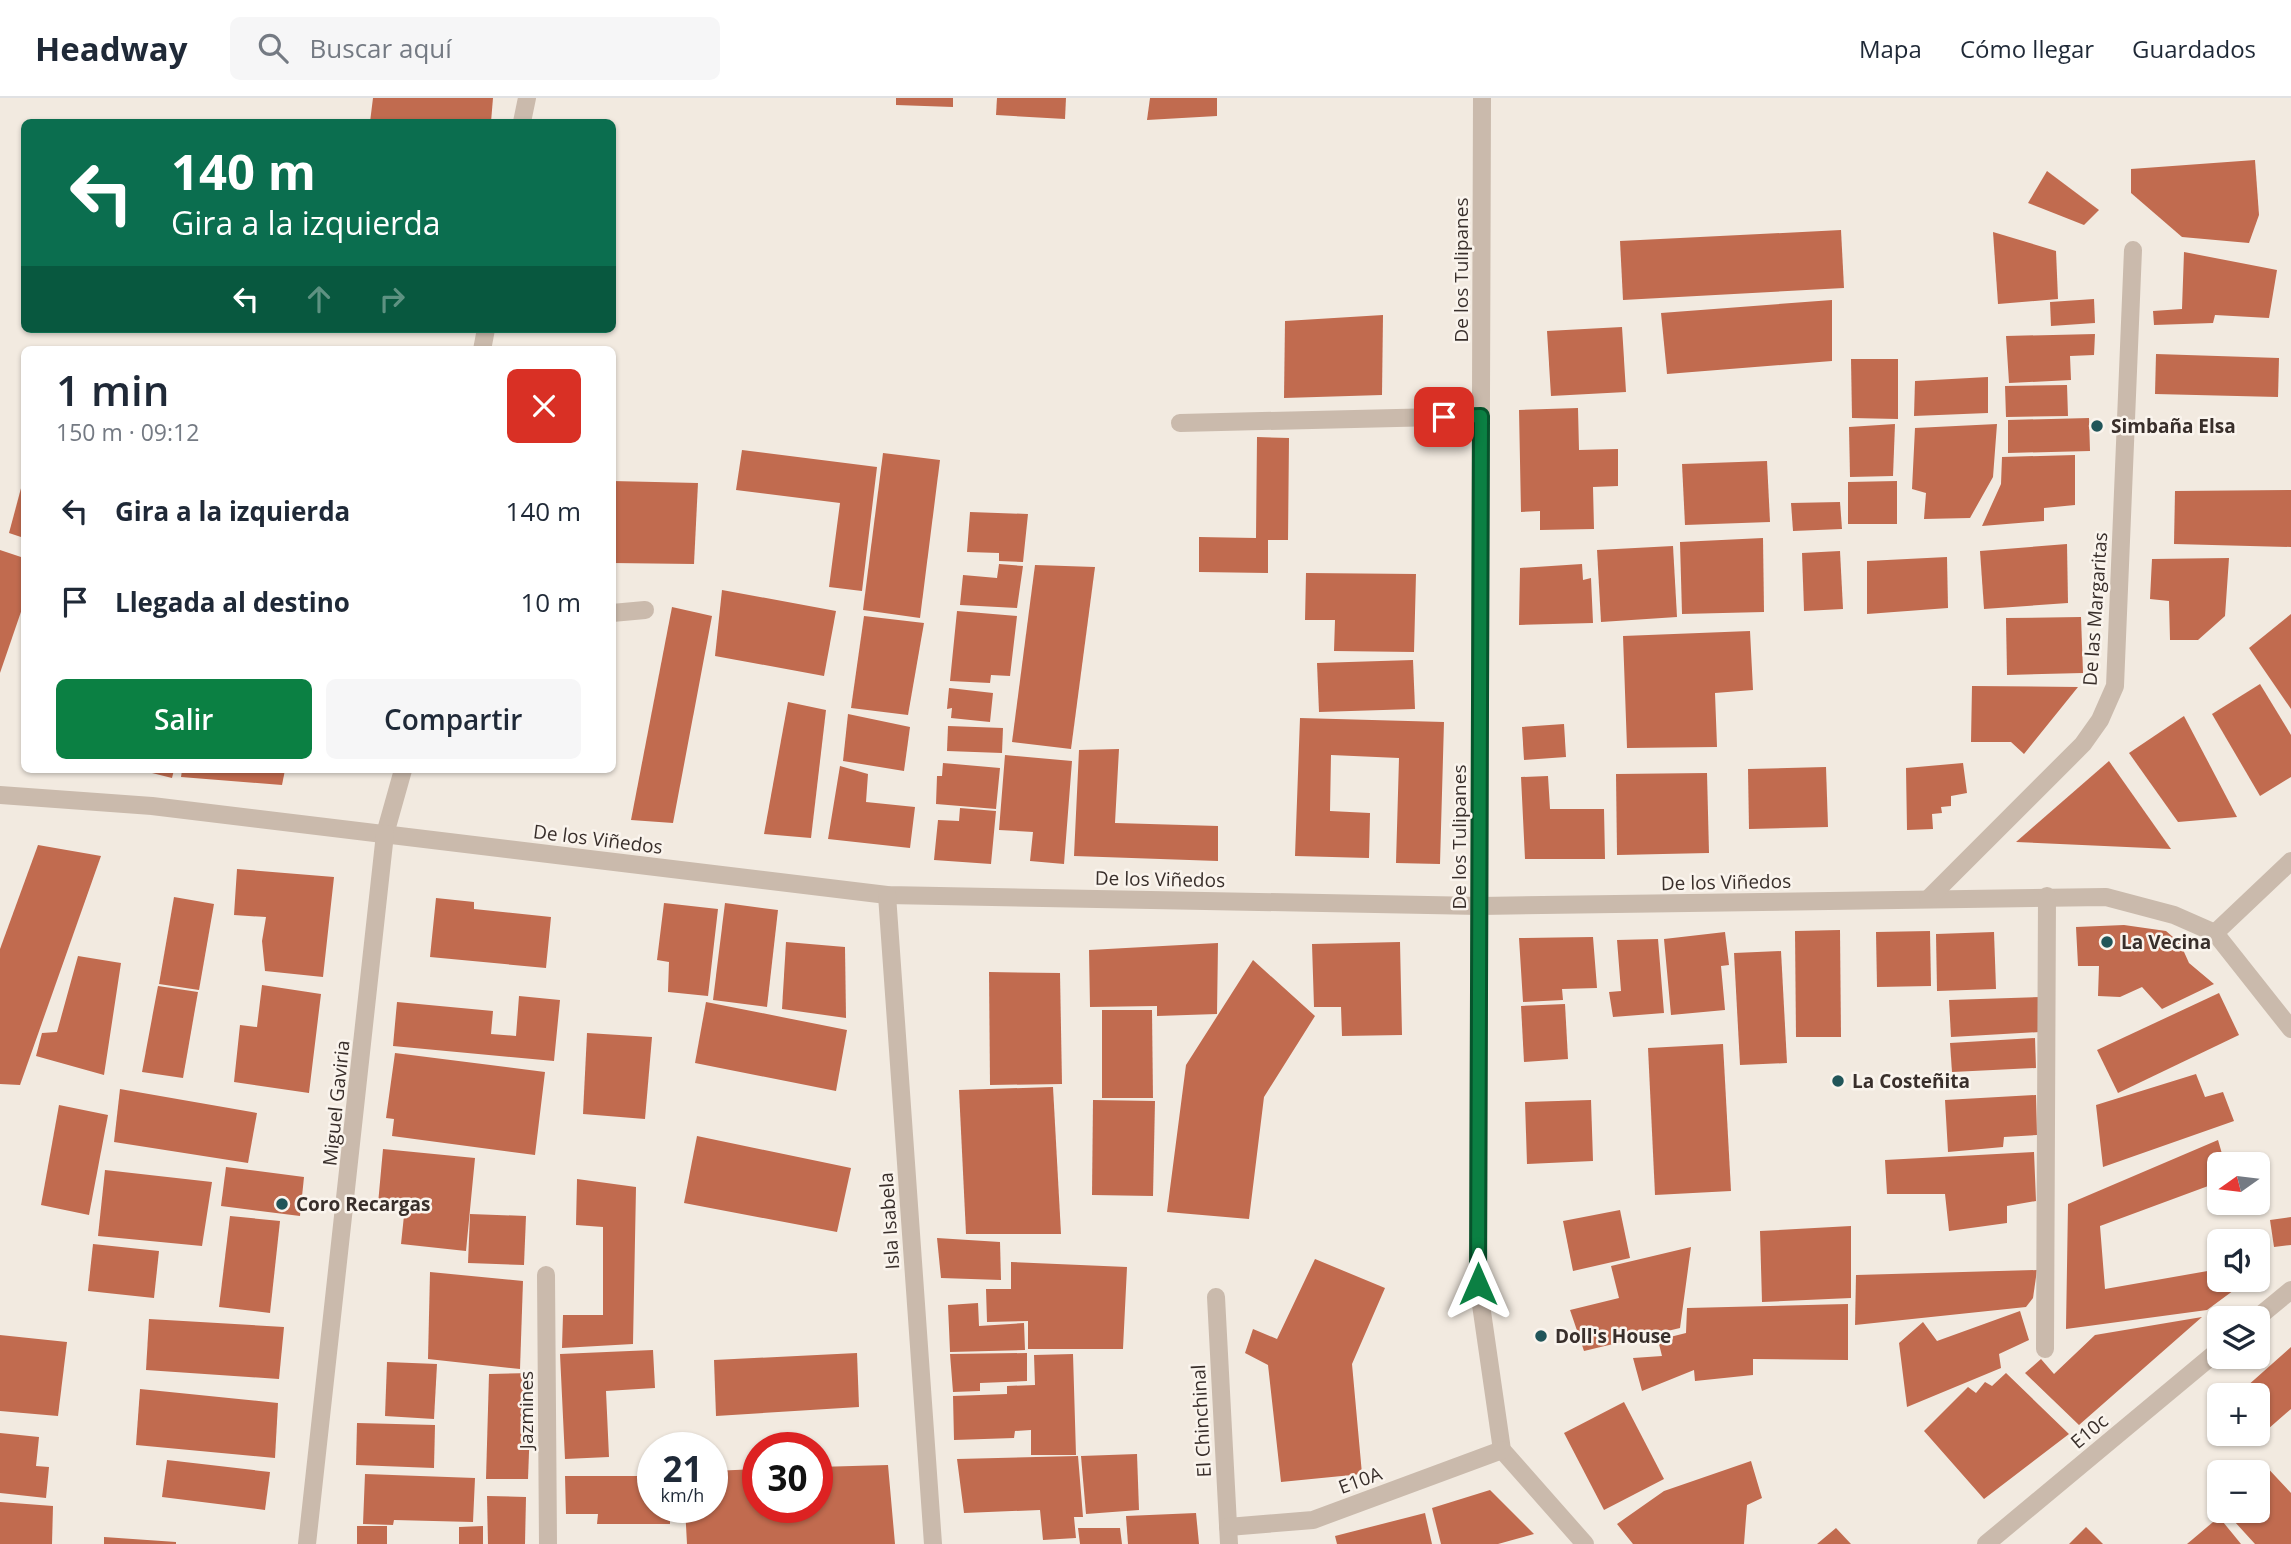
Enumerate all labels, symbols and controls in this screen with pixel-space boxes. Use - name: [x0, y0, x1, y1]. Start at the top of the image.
- search box: [230, 17, 720, 80]
- text: Headway: [35, 26, 188, 71]
- icon: search: [254, 29, 292, 67]
- text: Buscar aquí: [310, 30, 452, 66]
- text: Mapa: [1859, 32, 1922, 65]
- text: Cómo llegar: [1960, 32, 2094, 65]
- text: Guardados: [2132, 32, 2256, 65]
- text: 140 m: [171, 138, 316, 204]
- icon: left: [56, 147, 147, 238]
- street label: De los Tulipanes: [1448, 198, 1474, 342]
- text: Gira a la izquierda: [171, 201, 441, 244]
- icon: left: [227, 280, 265, 318]
- icon: ahead: [300, 280, 338, 318]
- icon: right: [373, 280, 411, 318]
- text: 1 min: [56, 361, 169, 418]
- button: close: [507, 369, 581, 443]
- pin: [1414, 387, 1474, 447]
- icon: arrive: [1425, 398, 1463, 436]
- place label: Simbaña Elsa: [2111, 413, 2236, 439]
- text: 150 m · 09:12: [56, 416, 199, 448]
- marker: Simbaña Elsa: [2089, 418, 2105, 434]
- icon: left: [56, 492, 94, 530]
- text: Gira a la izquierda: [115, 493, 350, 529]
- text: 140 m: [506, 493, 581, 529]
- street label: De las Margaritas: [2077, 531, 2113, 687]
- icon: arrive: [56, 583, 94, 621]
- text: Llegada al destino: [115, 584, 350, 620]
- text: 10 m: [520, 584, 581, 620]
- button: Salir: [56, 679, 312, 759]
- button: Compartir: [326, 679, 581, 759]
- street label: De los Tulipanes: [1446, 765, 1472, 909]
- street label: De los Viñedos: [532, 818, 664, 860]
- street label: De los Viñedos: [1095, 865, 1225, 893]
- street label: De los Viñedos: [1661, 868, 1791, 896]
- place label: La Vecina: [2121, 929, 2211, 955]
- marker: La Vecina: [2099, 934, 2115, 950]
- street label: Miguel Gaviria: [316, 1039, 356, 1167]
- place label: La Costeñita: [1852, 1068, 1970, 1094]
- marker: La Costeñita: [1830, 1073, 1846, 1089]
- north arrow: [2207, 1152, 2270, 1214]
- map controls: [2207, 1152, 2270, 1523]
- street label: Isla Isabela: [873, 1172, 905, 1270]
- place label: Coro Recargas: [296, 1191, 431, 1217]
- marker: Coro Recargas: [274, 1196, 290, 1212]
- button: sound: [2207, 1229, 2270, 1292]
- position arrow: [1441, 1247, 1515, 1321]
- button: layers: [2207, 1306, 2270, 1369]
- place label: Doll's House: [1555, 1323, 1671, 1349]
- marker: Doll's House: [1533, 1328, 1549, 1344]
- street label: El Chinchinal: [1185, 1364, 1217, 1478]
- street label: Jazmines: [513, 1371, 539, 1451]
- button: +: [2207, 1383, 2270, 1446]
- street label: E10c: [2065, 1408, 2113, 1454]
- speed limit sign: 30: [742, 1432, 833, 1523]
- text: 21: [662, 1445, 703, 1492]
- street label: E10A: [1335, 1460, 1385, 1500]
- button: −: [2207, 1460, 2270, 1523]
- text: km/h: [661, 1483, 704, 1507]

